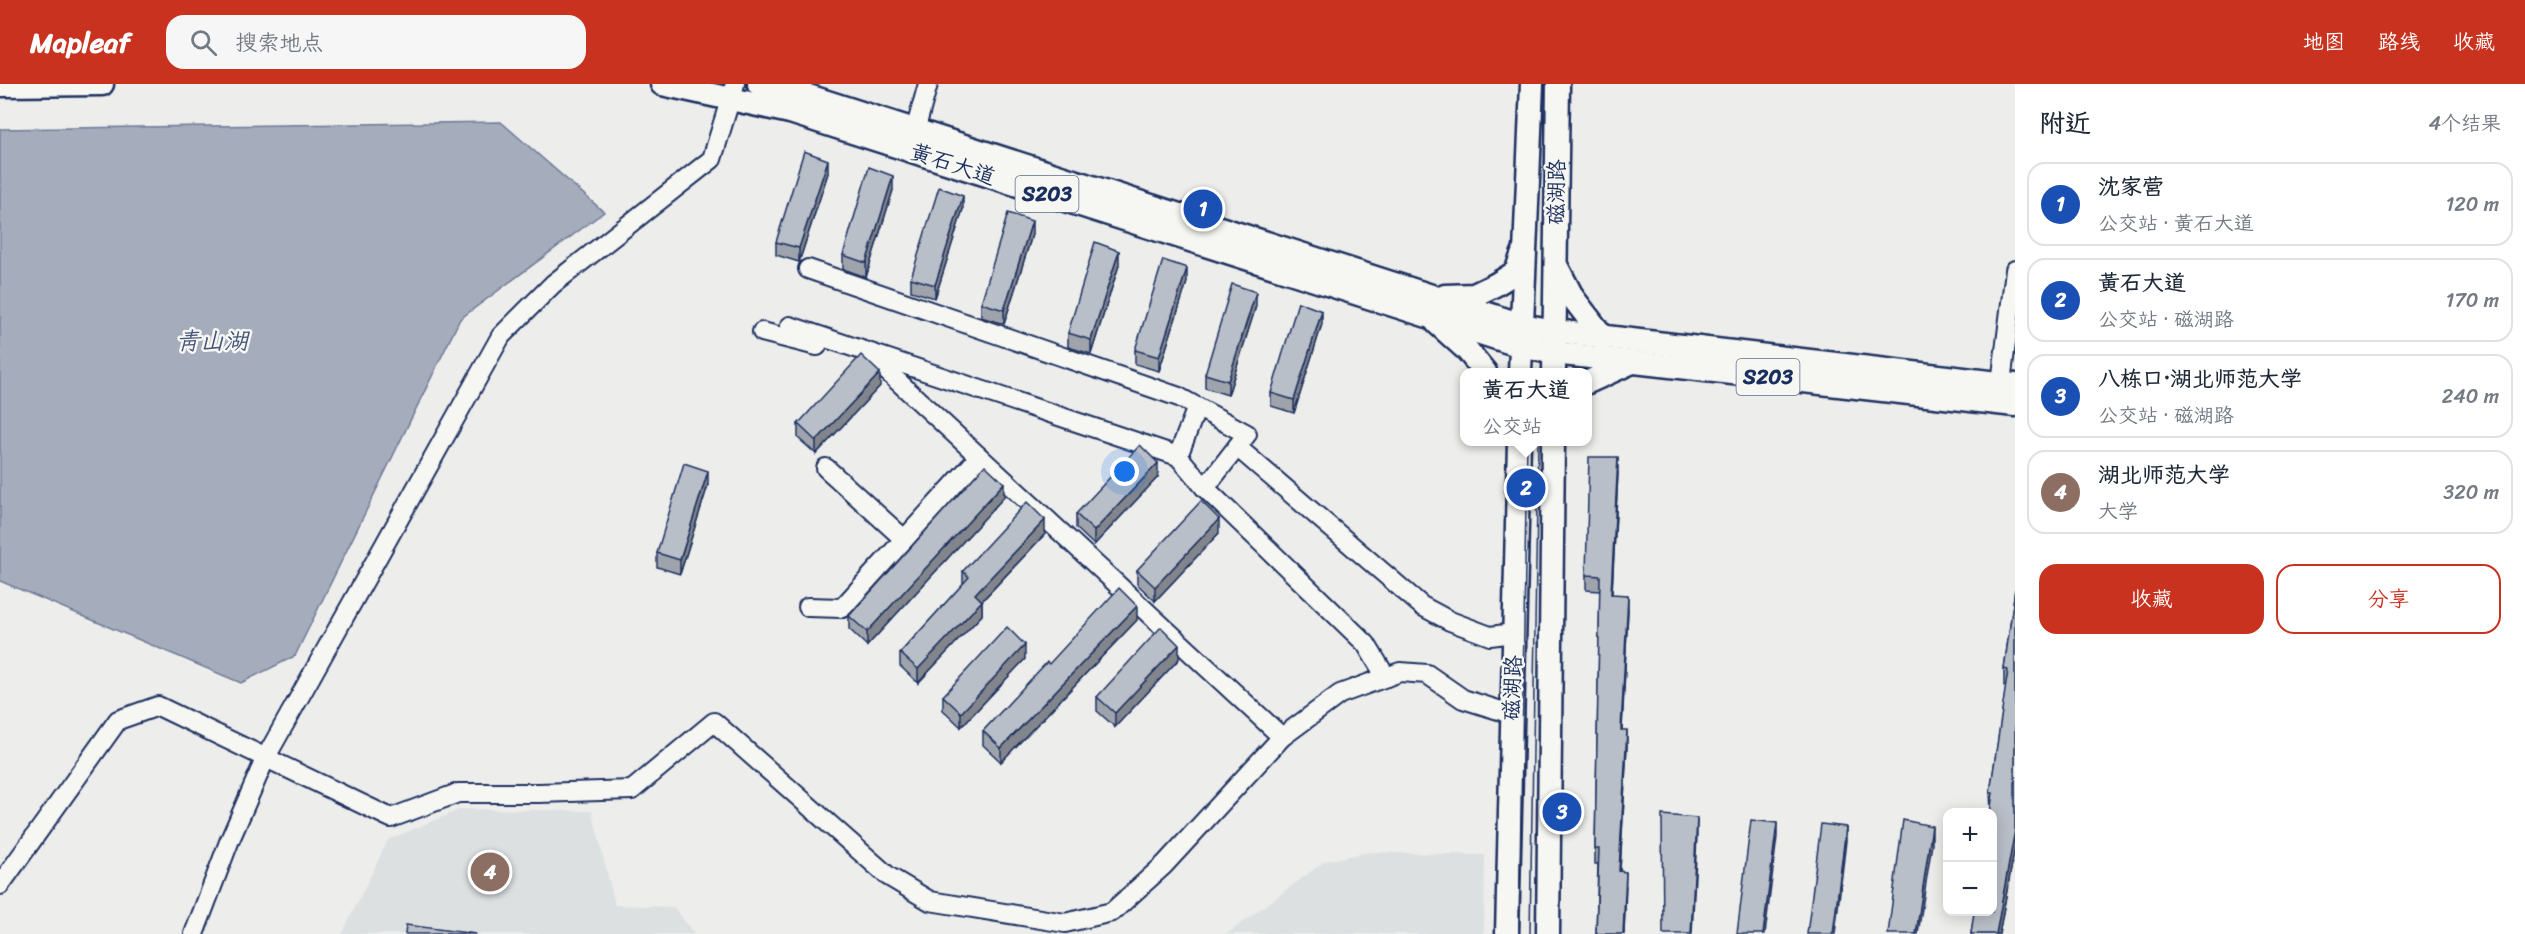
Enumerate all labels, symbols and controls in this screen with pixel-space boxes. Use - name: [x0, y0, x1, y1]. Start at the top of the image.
- search box: [166, 15, 586, 69]
- text: Mapleaf: [30, 18, 130, 67]
- text: 搜索地点: [235, 23, 323, 62]
- text: 地图: [2303, 23, 2345, 61]
- text: 路线: [2378, 23, 2420, 61]
- text: 收藏: [2453, 23, 2495, 61]
- icon: search: [187, 26, 220, 59]
- text: 附近: [2039, 100, 2091, 146]
- text: 4个结果: [2429, 106, 2501, 141]
- street label: 黄石大道: [905, 132, 1001, 196]
- street label: 磁湖路: [1536, 159, 1576, 225]
- text: 沈家营: [2098, 167, 2164, 206]
- road number: S203: [1016, 176, 1078, 212]
- pin: 1: [1184, 186, 1222, 232]
- text: 1: [2056, 187, 2065, 222]
- text: 120 m: [2446, 187, 2499, 222]
- text: 公交站 · 黄石大道: [2098, 206, 2254, 241]
- text: 黄石大道: [2098, 263, 2186, 302]
- text: 2: [2055, 283, 2066, 318]
- text: 170 m: [2446, 283, 2499, 318]
- text: 公交站 · 磁湖路: [2098, 302, 2234, 337]
- water label: 青山湖: [176, 320, 251, 362]
- road number: S203: [1736, 359, 1800, 395]
- text: 八栋口·湖北师范大学: [2098, 359, 2302, 398]
- popup: [1460, 368, 1592, 446]
- text: 黄石大道: [1482, 370, 1570, 409]
- text: 3: [2055, 379, 2066, 414]
- text: 240 m: [2442, 379, 2499, 414]
- text: 公交站 · 磁湖路: [2098, 398, 2234, 433]
- text: 公交站: [1482, 409, 1542, 444]
- text: 湖北师范大学: [2098, 455, 2230, 494]
- your location: [1110, 457, 1139, 486]
- pin: 2: [1506, 466, 1546, 510]
- text: 4: [2054, 475, 2067, 510]
- text: 320 m: [2443, 475, 2499, 510]
- text: 大学: [2098, 494, 2138, 529]
- button: 收藏: [2039, 564, 2264, 634]
- button: 分享: [2276, 564, 2501, 634]
- street label: 磁湖路: [1491, 654, 1533, 722]
- pin: 3: [1542, 790, 1582, 834]
- map controls: [1943, 808, 1997, 916]
- button: +: [1943, 808, 1997, 862]
- pin: 4: [470, 850, 510, 894]
- button: −: [1943, 862, 1997, 916]

